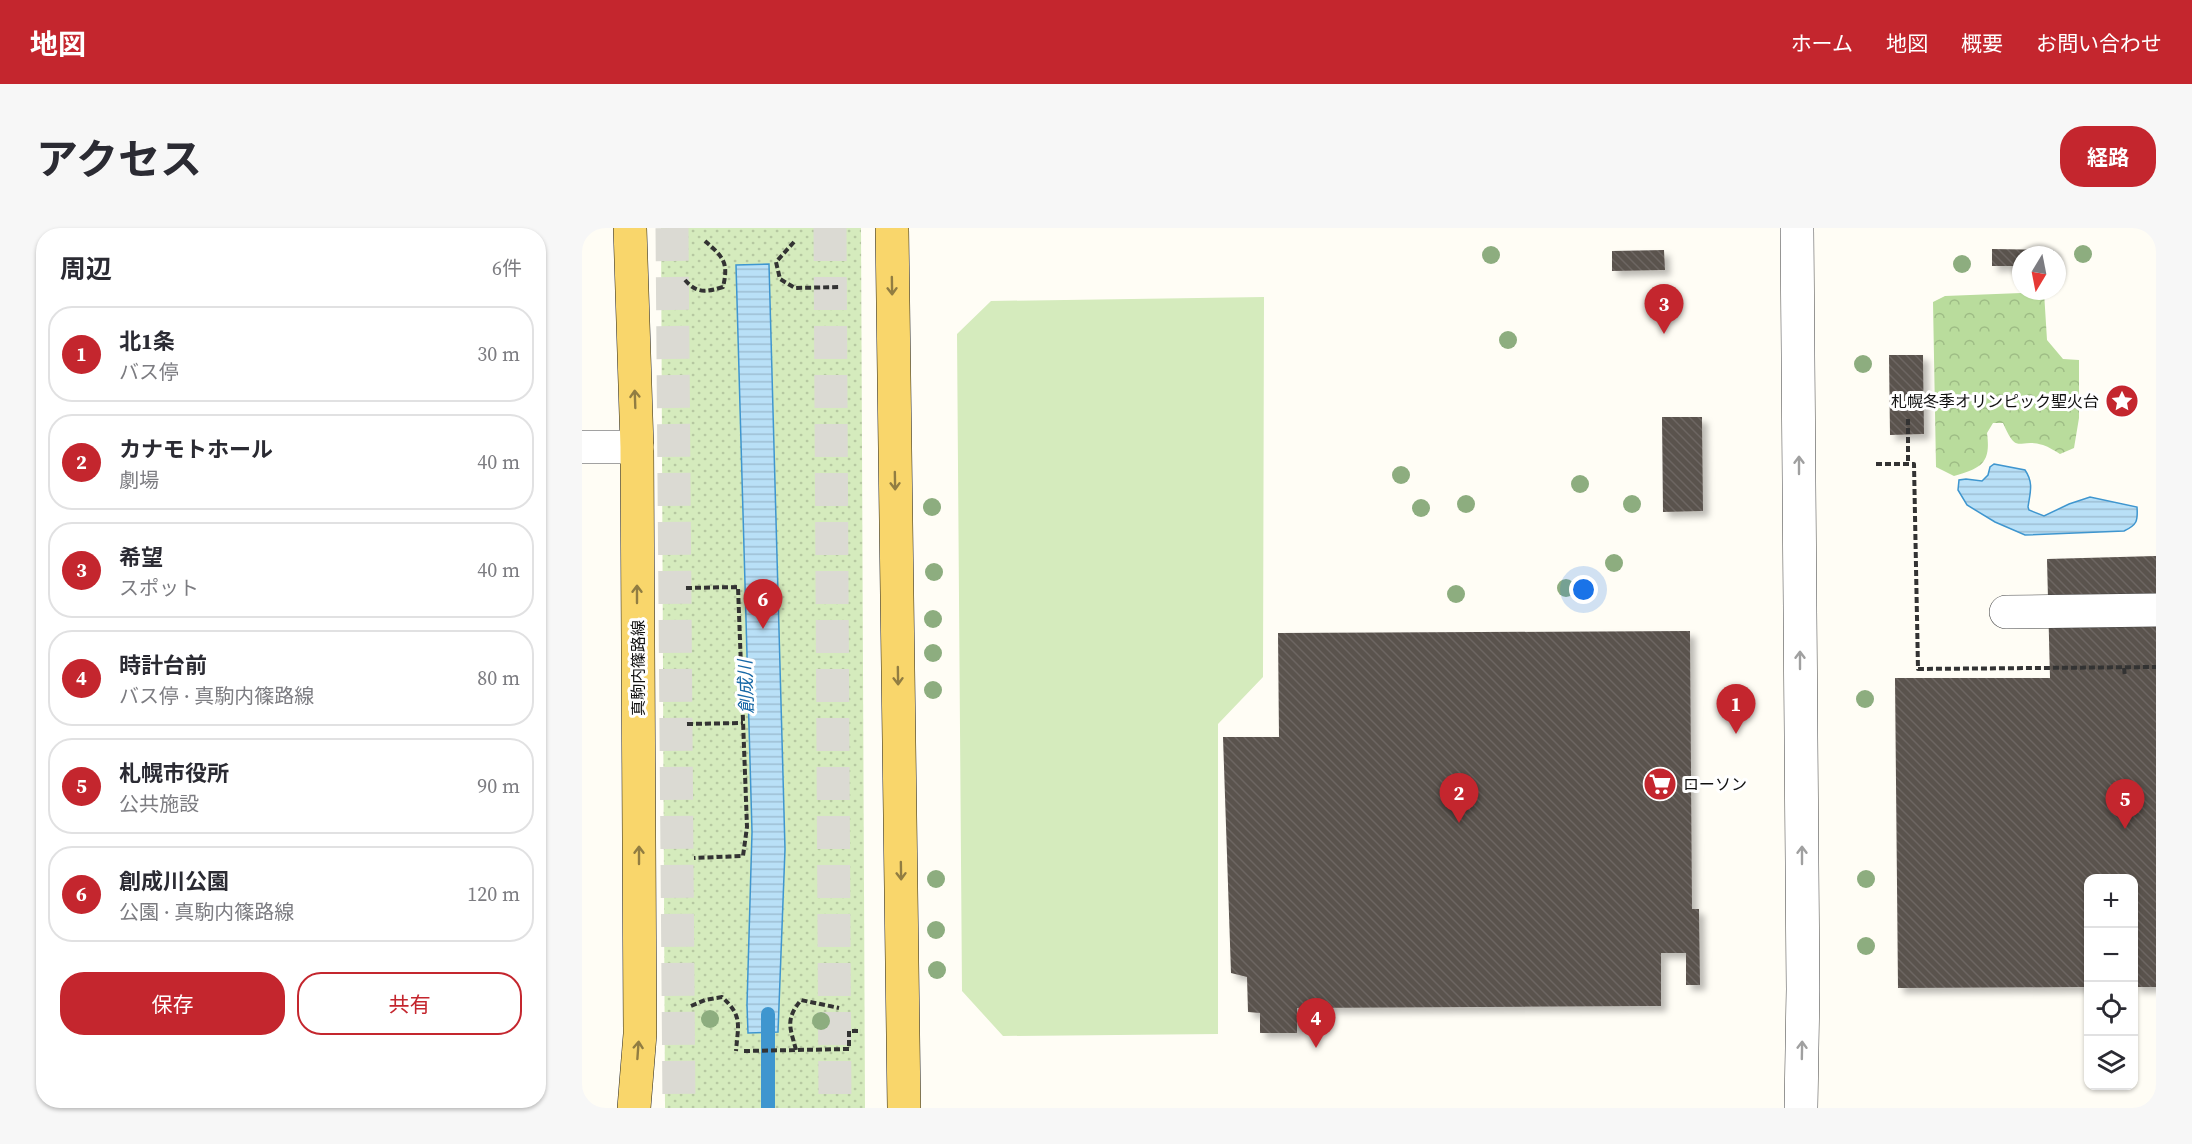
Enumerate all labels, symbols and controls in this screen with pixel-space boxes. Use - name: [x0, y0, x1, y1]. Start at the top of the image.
- text: 地図: [30, 25, 86, 63]
- text: ホーム: [1791, 29, 1853, 58]
- text: 地図: [1886, 29, 1928, 58]
- text: 概要: [1961, 29, 2003, 58]
- text: お問い合わせ: [2036, 29, 2162, 58]
- button: 経路: [2060, 126, 2156, 187]
- text: アクセス: [36, 130, 202, 188]
- north arrow: [2012, 246, 2066, 300]
- text: 周辺: [60, 251, 112, 287]
- text: 6件: [492, 254, 522, 282]
- one-way arrow: [886, 276, 898, 296]
- pin: 3: [1644, 285, 1684, 334]
- text: 北1条: [119, 326, 175, 356]
- text: 1: [76, 340, 87, 368]
- text: 30 m: [477, 340, 520, 368]
- text: バス停: [119, 358, 179, 386]
- place icon: 札幌冬季オリンピック聖火台: [2104, 383, 2140, 419]
- one-way arrow: [630, 390, 641, 410]
- place label: 札幌冬季オリンピック聖火台: [1891, 390, 2099, 412]
- text: カナモトホール: [119, 434, 273, 464]
- text: 2: [76, 448, 87, 476]
- text: 40 m: [477, 448, 520, 476]
- one-way arrow: [1793, 455, 1805, 475]
- text: 劇場: [119, 466, 159, 494]
- one-way arrow: [889, 471, 901, 491]
- text: 希望: [119, 542, 163, 572]
- text: 3: [76, 556, 87, 584]
- text: 40 m: [477, 556, 520, 584]
- text: スポット: [119, 574, 199, 602]
- your location: [1569, 575, 1598, 604]
- pin: 6: [744, 580, 783, 629]
- one-way arrow: [631, 585, 643, 605]
- street label: 真駒内篠路線: [627, 620, 649, 716]
- text: 時計台前: [119, 650, 207, 680]
- one-way arrow: [1794, 650, 1806, 670]
- water label: 創成川: [732, 658, 759, 714]
- text: 4: [76, 664, 87, 692]
- text: 80 m: [477, 664, 520, 692]
- one-way arrow: [892, 666, 904, 686]
- text: バス停 · 真駒内篠路線: [119, 682, 314, 710]
- pin: 1: [1716, 684, 1756, 734]
- text: 札幌市役所: [119, 758, 229, 788]
- supermarket icon: ローソン: [1642, 766, 1678, 802]
- text: 5: [76, 772, 87, 800]
- text: 90 m: [477, 772, 520, 800]
- place label: ローソン: [1683, 773, 1747, 795]
- pin: 2: [1440, 774, 1478, 823]
- pin: 5: [2106, 780, 2144, 829]
- text: 公共施設: [119, 790, 199, 818]
- one-way arrow: [633, 845, 645, 865]
- one-way arrow: [1796, 845, 1808, 865]
- one-way arrow: [895, 861, 907, 881]
- text: 創成川公園: [119, 866, 229, 896]
- map controls: [2084, 874, 2138, 1090]
- button: +: [2084, 874, 2138, 928]
- text: 6: [76, 880, 87, 908]
- text: 120 m: [467, 880, 520, 908]
- text: 公園 · 真駒内篠路線: [119, 898, 294, 926]
- button: −: [2084, 928, 2138, 982]
- button: 保存: [60, 972, 285, 1035]
- button: 共有: [297, 972, 522, 1035]
- button: locate: [2084, 982, 2138, 1036]
- pin: 4: [1296, 998, 1336, 1048]
- button: layers: [2084, 1036, 2138, 1090]
- one-way arrow: [633, 1040, 644, 1060]
- one-way arrow: [1796, 1040, 1808, 1060]

